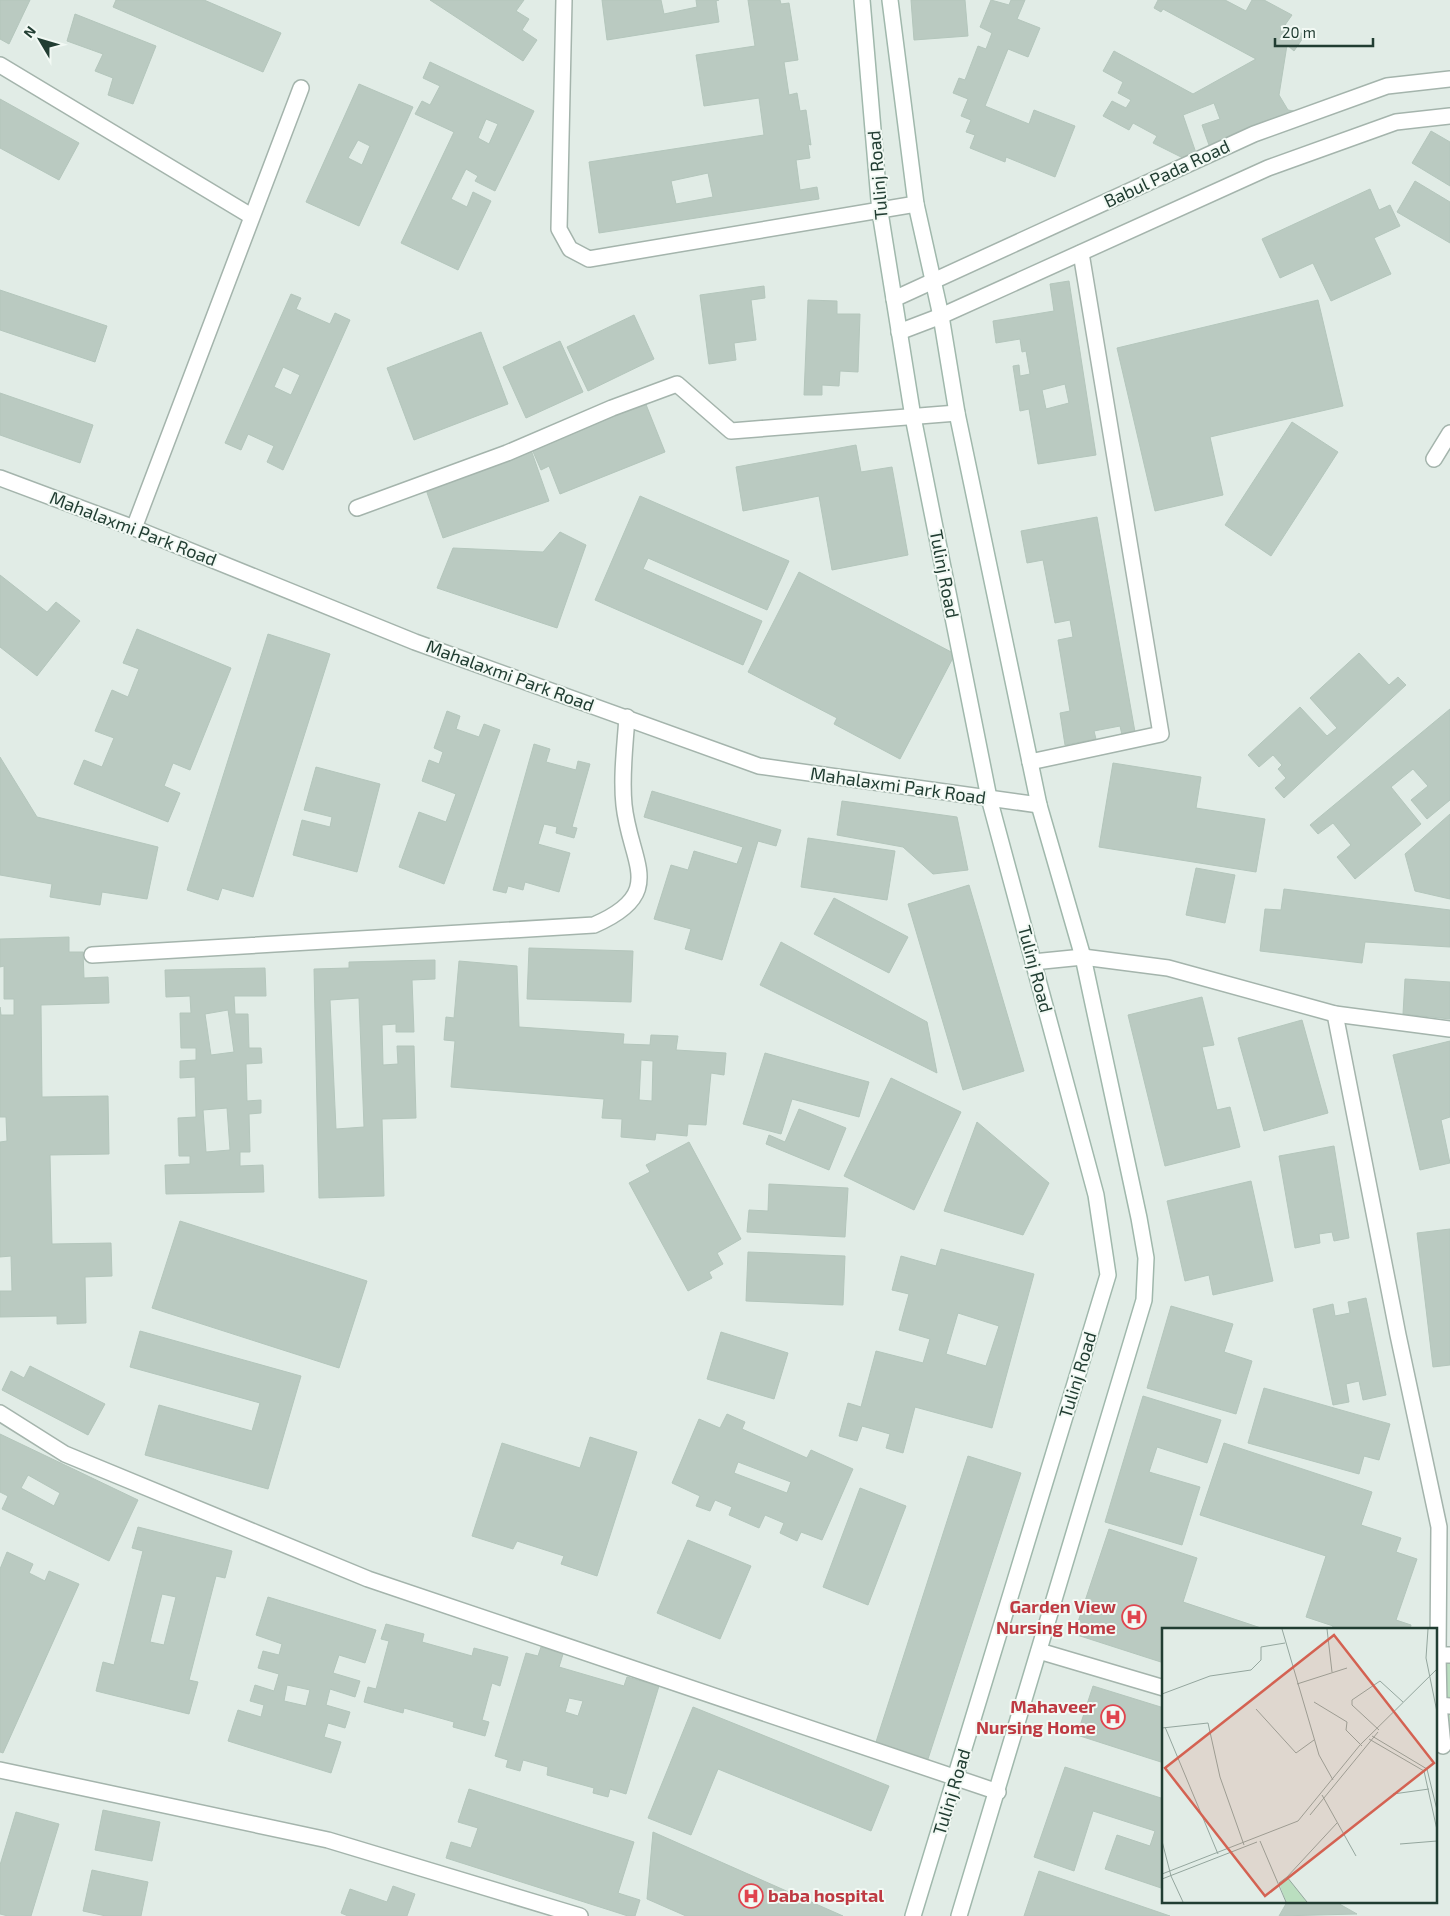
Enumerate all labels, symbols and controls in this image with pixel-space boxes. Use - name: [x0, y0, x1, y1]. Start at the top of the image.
- north arrow: [15, 15, 65, 65]
- scale bar: [1275, 15, 1372, 47]
- text: N: [20, 22, 39, 41]
- text: 20 m: [1282, 23, 1316, 41]
- street label: Tulinj Road: [862, 130, 892, 221]
- street label: Babul Pada Road: [1100, 134, 1233, 212]
- street label: Mahalaxmi Park Road: [47, 486, 220, 570]
- street label: Tulinj Road: [926, 528, 964, 620]
- street label: Mahalaxmi Park Road: [423, 634, 597, 716]
- street label: Mahalaxmi Park Road: [809, 762, 987, 808]
- street label: Tulinj Road: [1014, 923, 1058, 1015]
- street label: Tulinj Road: [1053, 1329, 1101, 1421]
- place label: Garden View Nursing Home: [996, 1595, 1117, 1638]
- hospital icon: Garden View Nursing Home: [1121, 1604, 1147, 1630]
- inset map: [1162, 1628, 1438, 1904]
- place label: Mahaveer Nursing Home: [976, 1695, 1096, 1738]
- hospital icon: Mahaveer Nursing Home: [1100, 1704, 1126, 1730]
- street label: Tulinj Road: [927, 1746, 975, 1838]
- hospital icon: baba hospital: [738, 1883, 764, 1909]
- place label: baba hospital: [768, 1884, 884, 1906]

